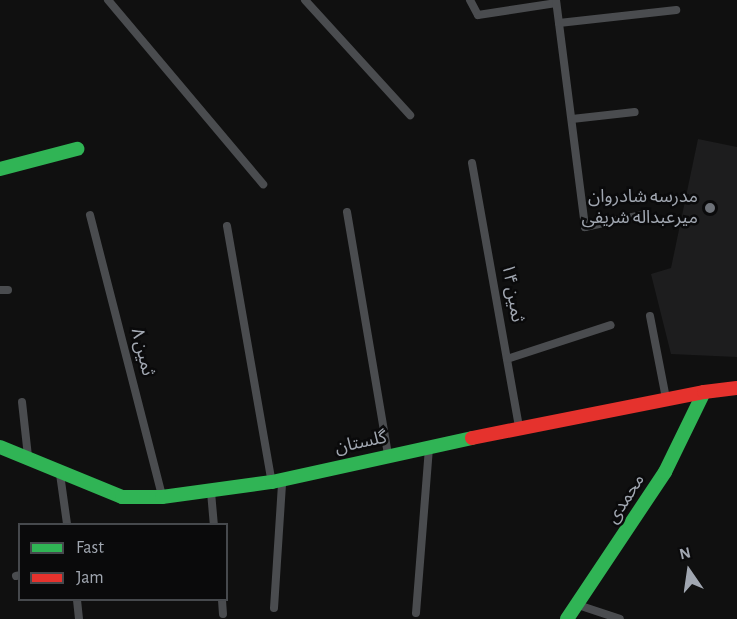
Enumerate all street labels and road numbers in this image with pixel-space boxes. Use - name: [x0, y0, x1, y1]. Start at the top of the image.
- street label: ثمین ۱۴: [496, 262, 528, 324]
- street label: ثمین ۸: [126, 326, 158, 378]
- street label: گلستان: [333, 427, 389, 459]
- street label: محمدی: [602, 470, 650, 528]

